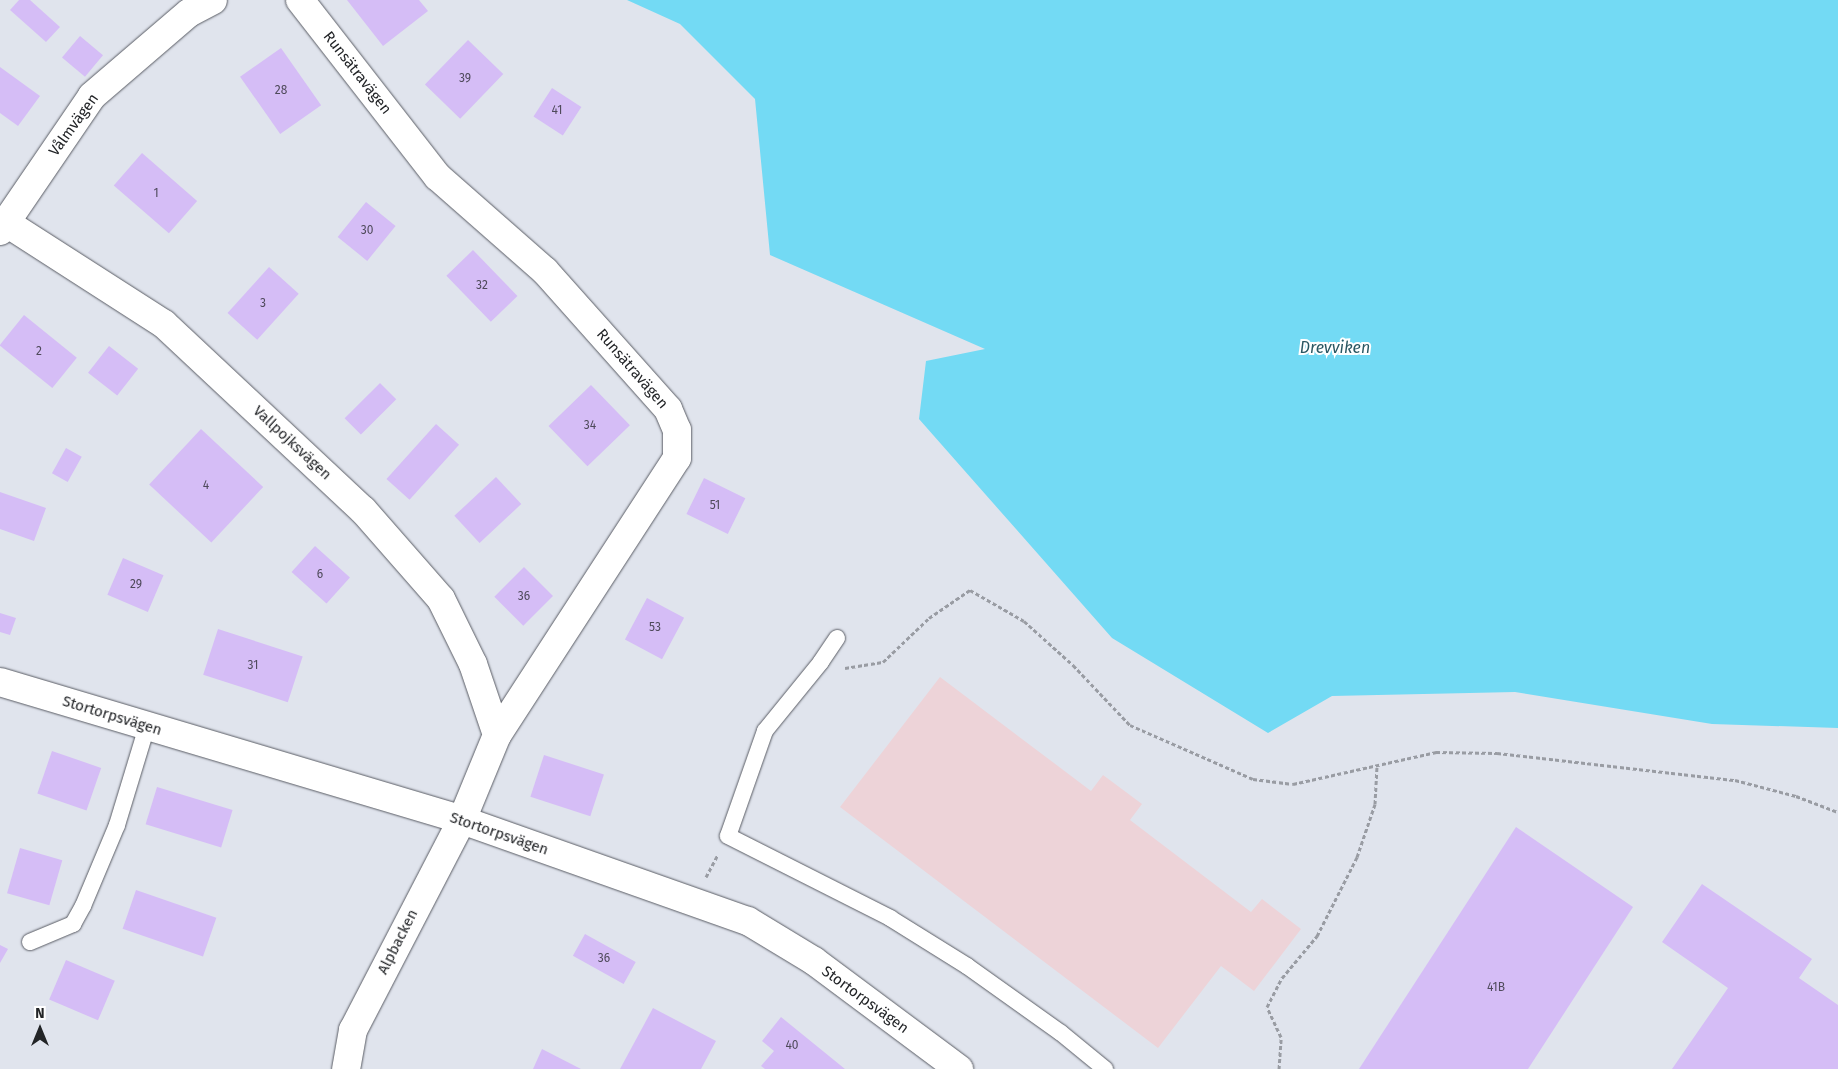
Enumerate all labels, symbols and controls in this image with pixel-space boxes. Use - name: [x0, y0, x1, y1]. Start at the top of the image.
- street label: Runsätravägen: [319, 28, 395, 118]
- house number: 39: [459, 72, 471, 86]
- house number: 28: [275, 84, 287, 98]
- street label: Vålmvägen: [45, 90, 103, 160]
- house number: 41: [552, 104, 562, 118]
- house number: 1: [153, 187, 159, 201]
- house number: 30: [361, 224, 373, 238]
- house number: 32: [476, 279, 488, 293]
- house number: 3: [260, 297, 266, 311]
- street label: Runsätravägen: [592, 325, 672, 413]
- water label: Drevviken: [1300, 338, 1370, 358]
- house number: 2: [36, 345, 42, 359]
- street label: Vallpojksvägen: [249, 402, 335, 484]
- house number: 34: [584, 419, 596, 433]
- house number: 4: [203, 479, 209, 493]
- house number: 51: [710, 499, 720, 513]
- house number: 6: [317, 568, 323, 582]
- house number: 29: [130, 578, 142, 592]
- house number: 36: [518, 590, 530, 604]
- house number: 53: [649, 621, 661, 635]
- house number: 31: [248, 659, 258, 673]
- street label: Stortorpsvägen: [60, 692, 164, 740]
- street label: Stortorpsvägen: [447, 809, 551, 859]
- street label: Alpbacken: [374, 907, 422, 977]
- house number: 36: [598, 952, 610, 966]
- street label: Stortorpsvägen: [818, 962, 912, 1038]
- house number: 41B: [1487, 981, 1505, 995]
- north arrow: [15, 1004, 65, 1054]
- text: N: [35, 1005, 45, 1022]
- house number: 40: [785, 1039, 799, 1053]

